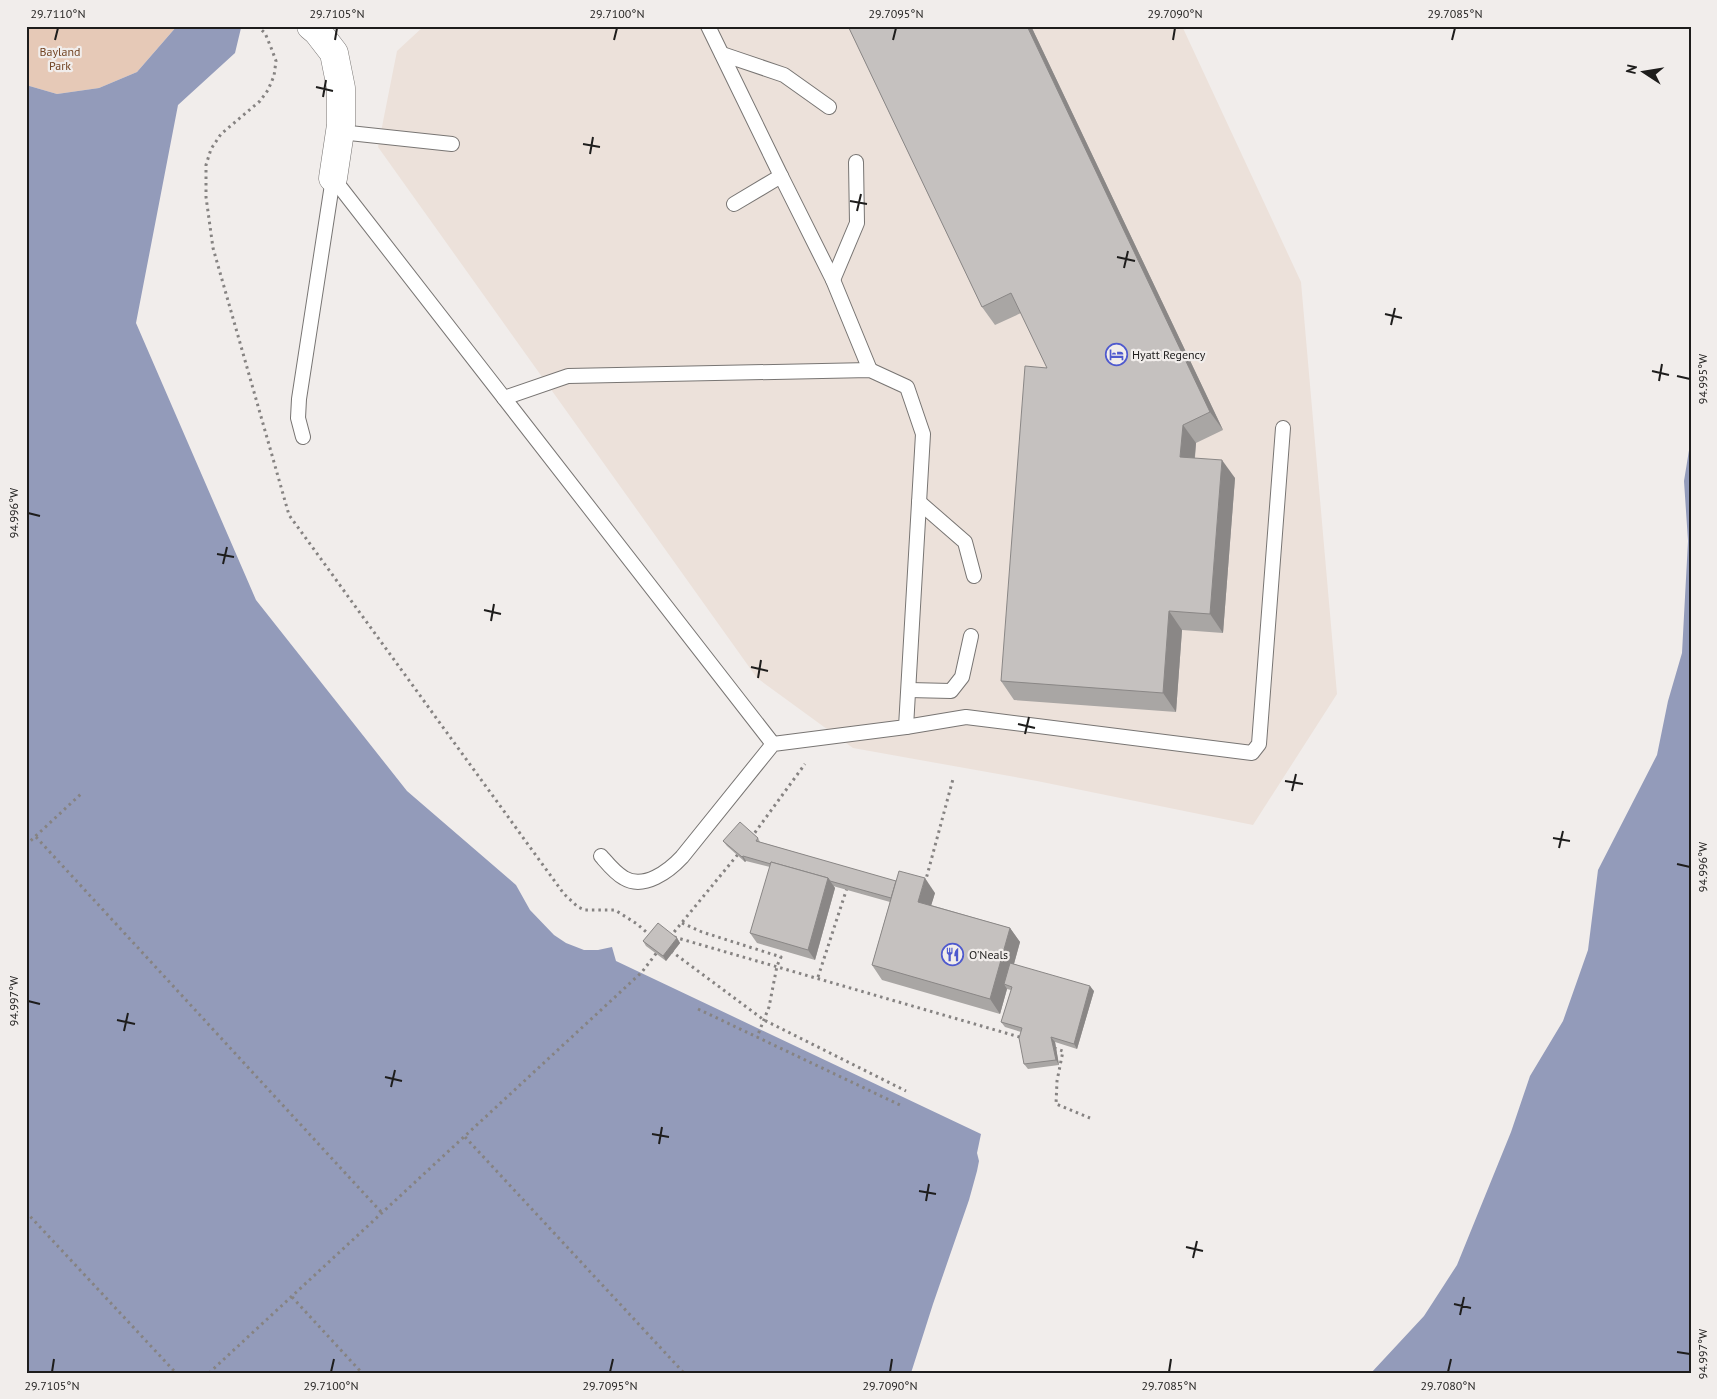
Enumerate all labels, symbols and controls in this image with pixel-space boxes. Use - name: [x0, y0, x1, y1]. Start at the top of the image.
- text: 29.7110°N: [31, 6, 85, 21]
- text: 29.7105°N: [310, 6, 364, 21]
- text: 29.7100°N: [590, 6, 644, 21]
- text: 29.7095°N: [869, 6, 923, 21]
- text: 29.7090°N: [1148, 6, 1202, 21]
- text: 29.7085°N: [1428, 6, 1482, 21]
- park label: Bayland Park: [39, 44, 81, 73]
- north arrow: [1620, 48, 1670, 98]
- text: N: [1622, 63, 1641, 76]
- hotel icon: Hyatt Regency: [1104, 343, 1128, 367]
- place label: Hyatt Regency: [1132, 347, 1206, 362]
- text: 94.995°W: [1695, 354, 1710, 404]
- text: 94.996°W: [6, 488, 21, 538]
- text: 94.996°W: [1695, 842, 1710, 892]
- restaurant icon: O'Neals: [941, 943, 965, 967]
- place label: O'Neals: [969, 947, 1008, 962]
- text: 94.997°W: [6, 976, 21, 1026]
- text: 94.997°W: [1695, 1329, 1710, 1379]
- text: 29.7105°N: [25, 1378, 79, 1393]
- text: 29.7100°N: [304, 1378, 358, 1393]
- text: 29.7095°N: [583, 1378, 637, 1393]
- text: 29.7090°N: [863, 1378, 917, 1393]
- text: 29.7085°N: [1142, 1378, 1196, 1393]
- text: 29.7080°N: [1421, 1378, 1475, 1393]

